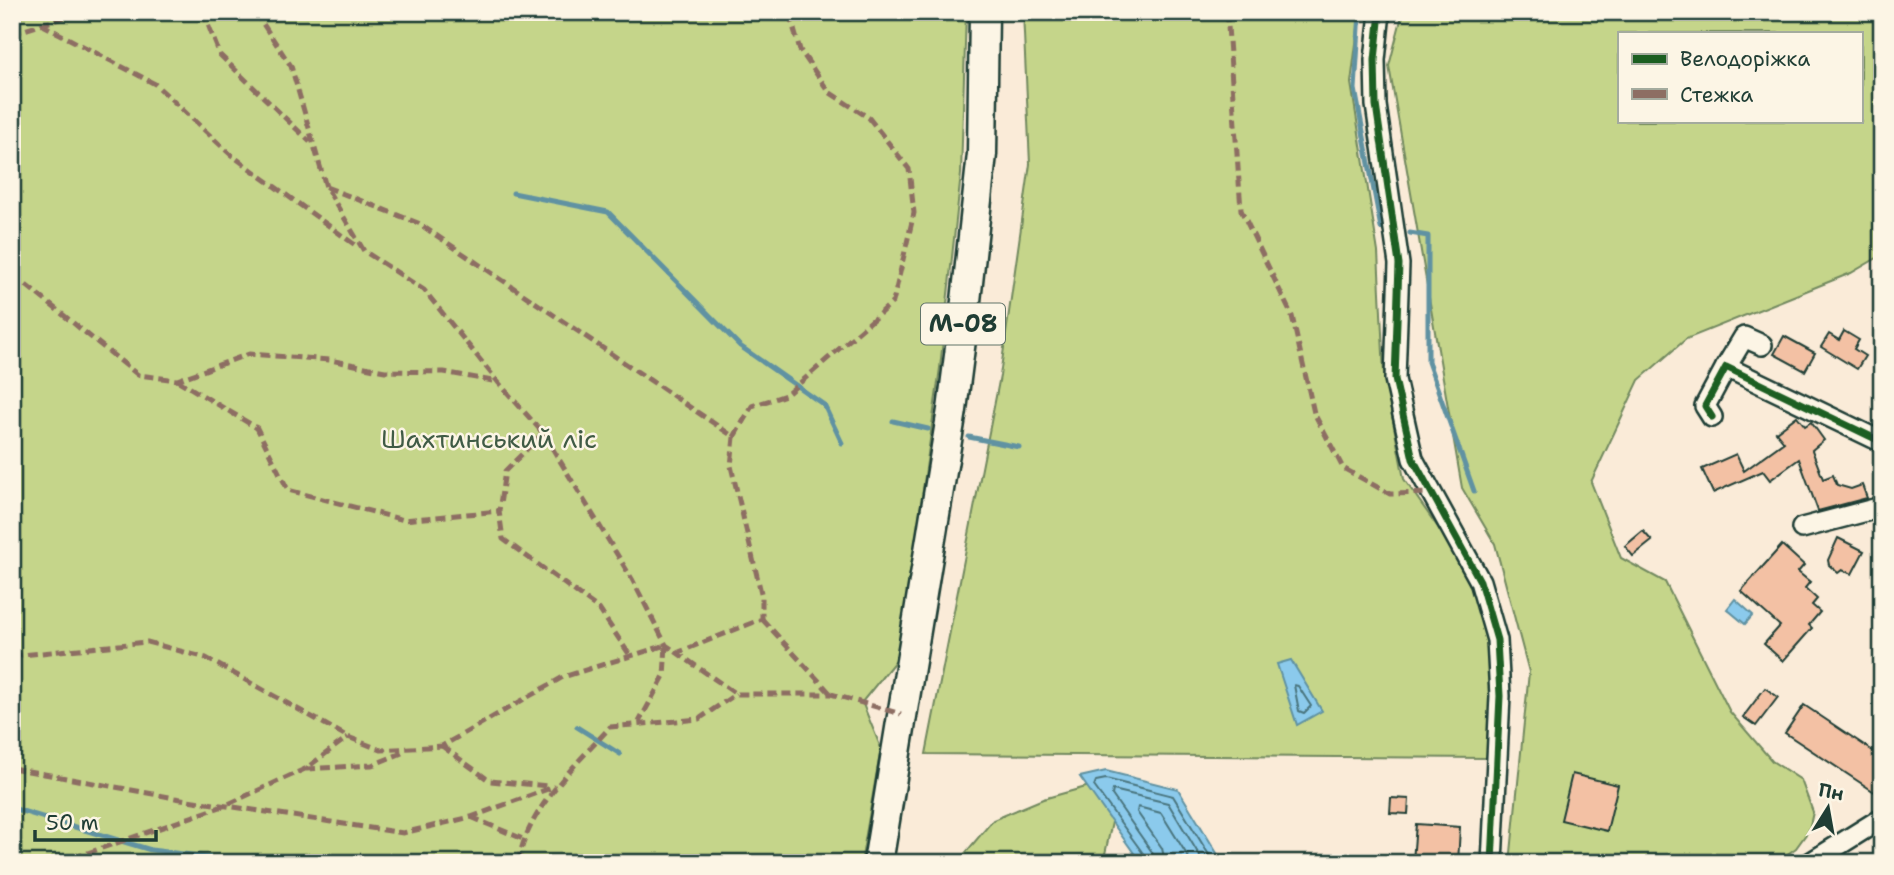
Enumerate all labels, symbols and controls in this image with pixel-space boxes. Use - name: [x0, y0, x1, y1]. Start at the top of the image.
- legend: [1618, 32, 1862, 122]
- text: Велодоріжка: [1680, 45, 1810, 73]
- text: Стежка: [1680, 81, 1753, 109]
- road number: М-08: [921, 304, 1005, 344]
- park label: Шахтинський ліс: [381, 421, 597, 456]
- north arrow: [1792, 774, 1862, 844]
- text: Пн: [1816, 777, 1846, 806]
- scale bar: [35, 798, 156, 842]
- text: 50 m: [46, 809, 99, 837]

